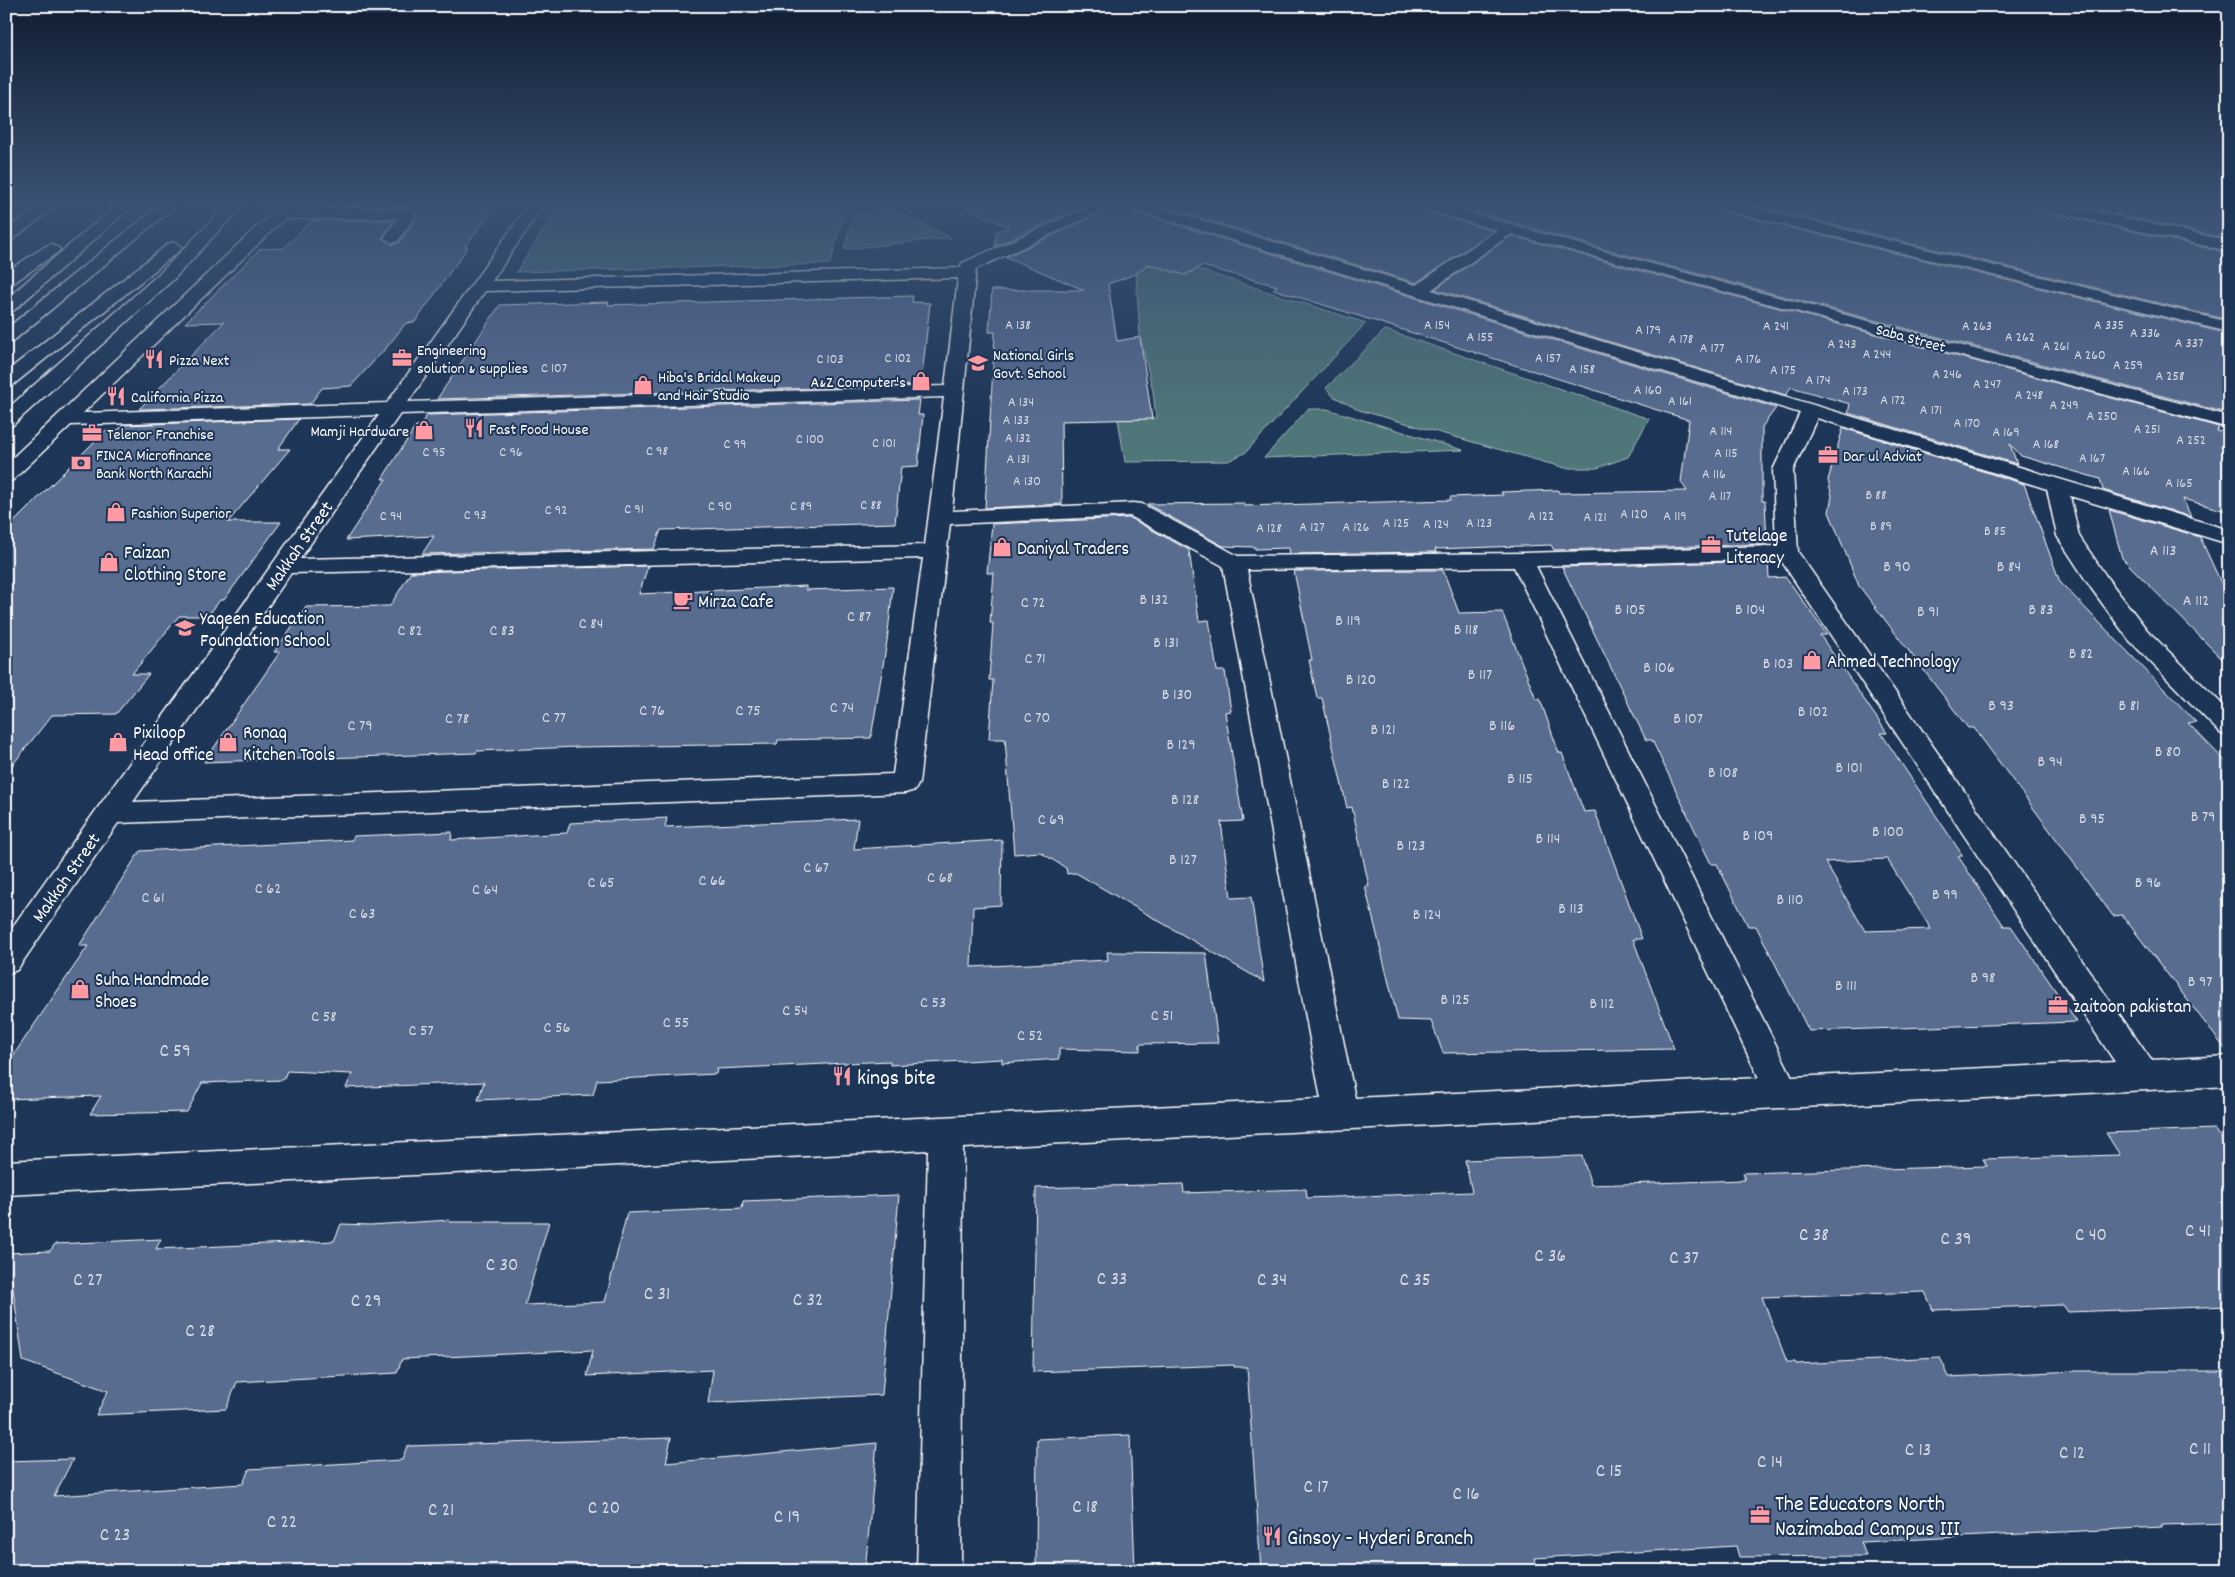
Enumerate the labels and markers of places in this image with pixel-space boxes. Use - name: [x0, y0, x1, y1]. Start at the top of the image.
- place label: Engineering solution & supplies: [417, 340, 528, 381]
- place label: National Girls Govt. School: [993, 345, 1074, 386]
- office icon: Engineering solution & supplies: [391, 347, 413, 369]
- restaurant icon: Pizza Next: [143, 348, 165, 370]
- place label: Pizza Next: [169, 350, 229, 373]
- school or university icon: National Girls Govt. School: [967, 352, 989, 374]
- place label: Hiba's Bridal Makeup and Hair Studio: [658, 367, 781, 408]
- shop icon: A&Z Computer's: [910, 370, 932, 392]
- place label: A&Z Computer's: [810, 372, 906, 395]
- shop icon: Hiba's Bridal Makeup and Hair Studio: [632, 374, 654, 396]
- restaurant icon: California Pizza: [105, 385, 127, 407]
- place label: California Pizza: [131, 387, 224, 410]
- restaurant icon: Fast Food House: [463, 417, 485, 439]
- shop icon: Mamji Hardware: [413, 419, 435, 441]
- place label: Fast Food House: [489, 419, 588, 442]
- place label: Mamji Hardware: [310, 421, 409, 444]
- office icon: Telenor Franchise: [81, 422, 103, 444]
- place label: Telenor Franchise: [107, 424, 214, 447]
- office icon: Dar ul Adviat: [1817, 444, 1839, 466]
- place label: FINCA Microfinance Bank North Karachi: [96, 445, 212, 486]
- place label: Dar ul Adviat: [1843, 446, 1922, 469]
- bank icon: FINCA Microfinance Bank North Karachi: [70, 452, 92, 474]
- shop icon: Fashion Superior: [105, 501, 127, 523]
- place label: Fashion Superior: [131, 503, 231, 526]
- place label: Tutelage Literacy: [1726, 524, 1787, 573]
- office icon: Tutelage Literacy: [1700, 534, 1722, 556]
- shop icon: Daniyal Traders: [991, 536, 1013, 558]
- place label: Daniyal Traders: [1017, 537, 1129, 564]
- place label: Faizan Clothing Store: [124, 541, 226, 590]
- shop icon: Faizan Clothing Store: [98, 551, 120, 573]
- cafe icon: Mirza Cafe: [672, 589, 694, 611]
- place label: Mirza Cafe: [698, 590, 774, 617]
- place label: Yaqeen Education Foundation School: [200, 607, 330, 656]
- school or university icon: Yaqeen Education Foundation School: [174, 617, 196, 639]
- shop icon: Ahmed Technology: [1801, 649, 1823, 671]
- place label: Ahmed Technology: [1827, 650, 1960, 677]
- place label: Pixiloop Head office: [133, 721, 214, 770]
- place label: Ronaq Kitchen Tools: [243, 721, 335, 770]
- shop icon: Pixiloop Head office: [107, 731, 129, 753]
- shop icon: Ronaq Kitchen Tools: [217, 731, 239, 753]
- place label: Suha Handmade Shoes: [95, 968, 209, 1017]
- shop icon: Suha Handmade Shoes: [69, 978, 91, 1000]
- office icon: zaitoon pakistan: [2047, 994, 2069, 1016]
- place label: zaitoon pakistan: [2073, 995, 2191, 1022]
- place label: kings bite: [857, 1064, 936, 1095]
- restaurant icon: kings bite: [831, 1065, 853, 1087]
- place label: The Educators North Nazimabad Campus III: [1775, 1490, 1960, 1546]
- office icon: The Educators North Nazimabad Campus III: [1749, 1504, 1771, 1526]
- place label: Ginsoy - Hyderi Branch: [1287, 1524, 1473, 1555]
- restaurant icon: Ginsoy - Hyderi Branch: [1261, 1525, 1283, 1547]

